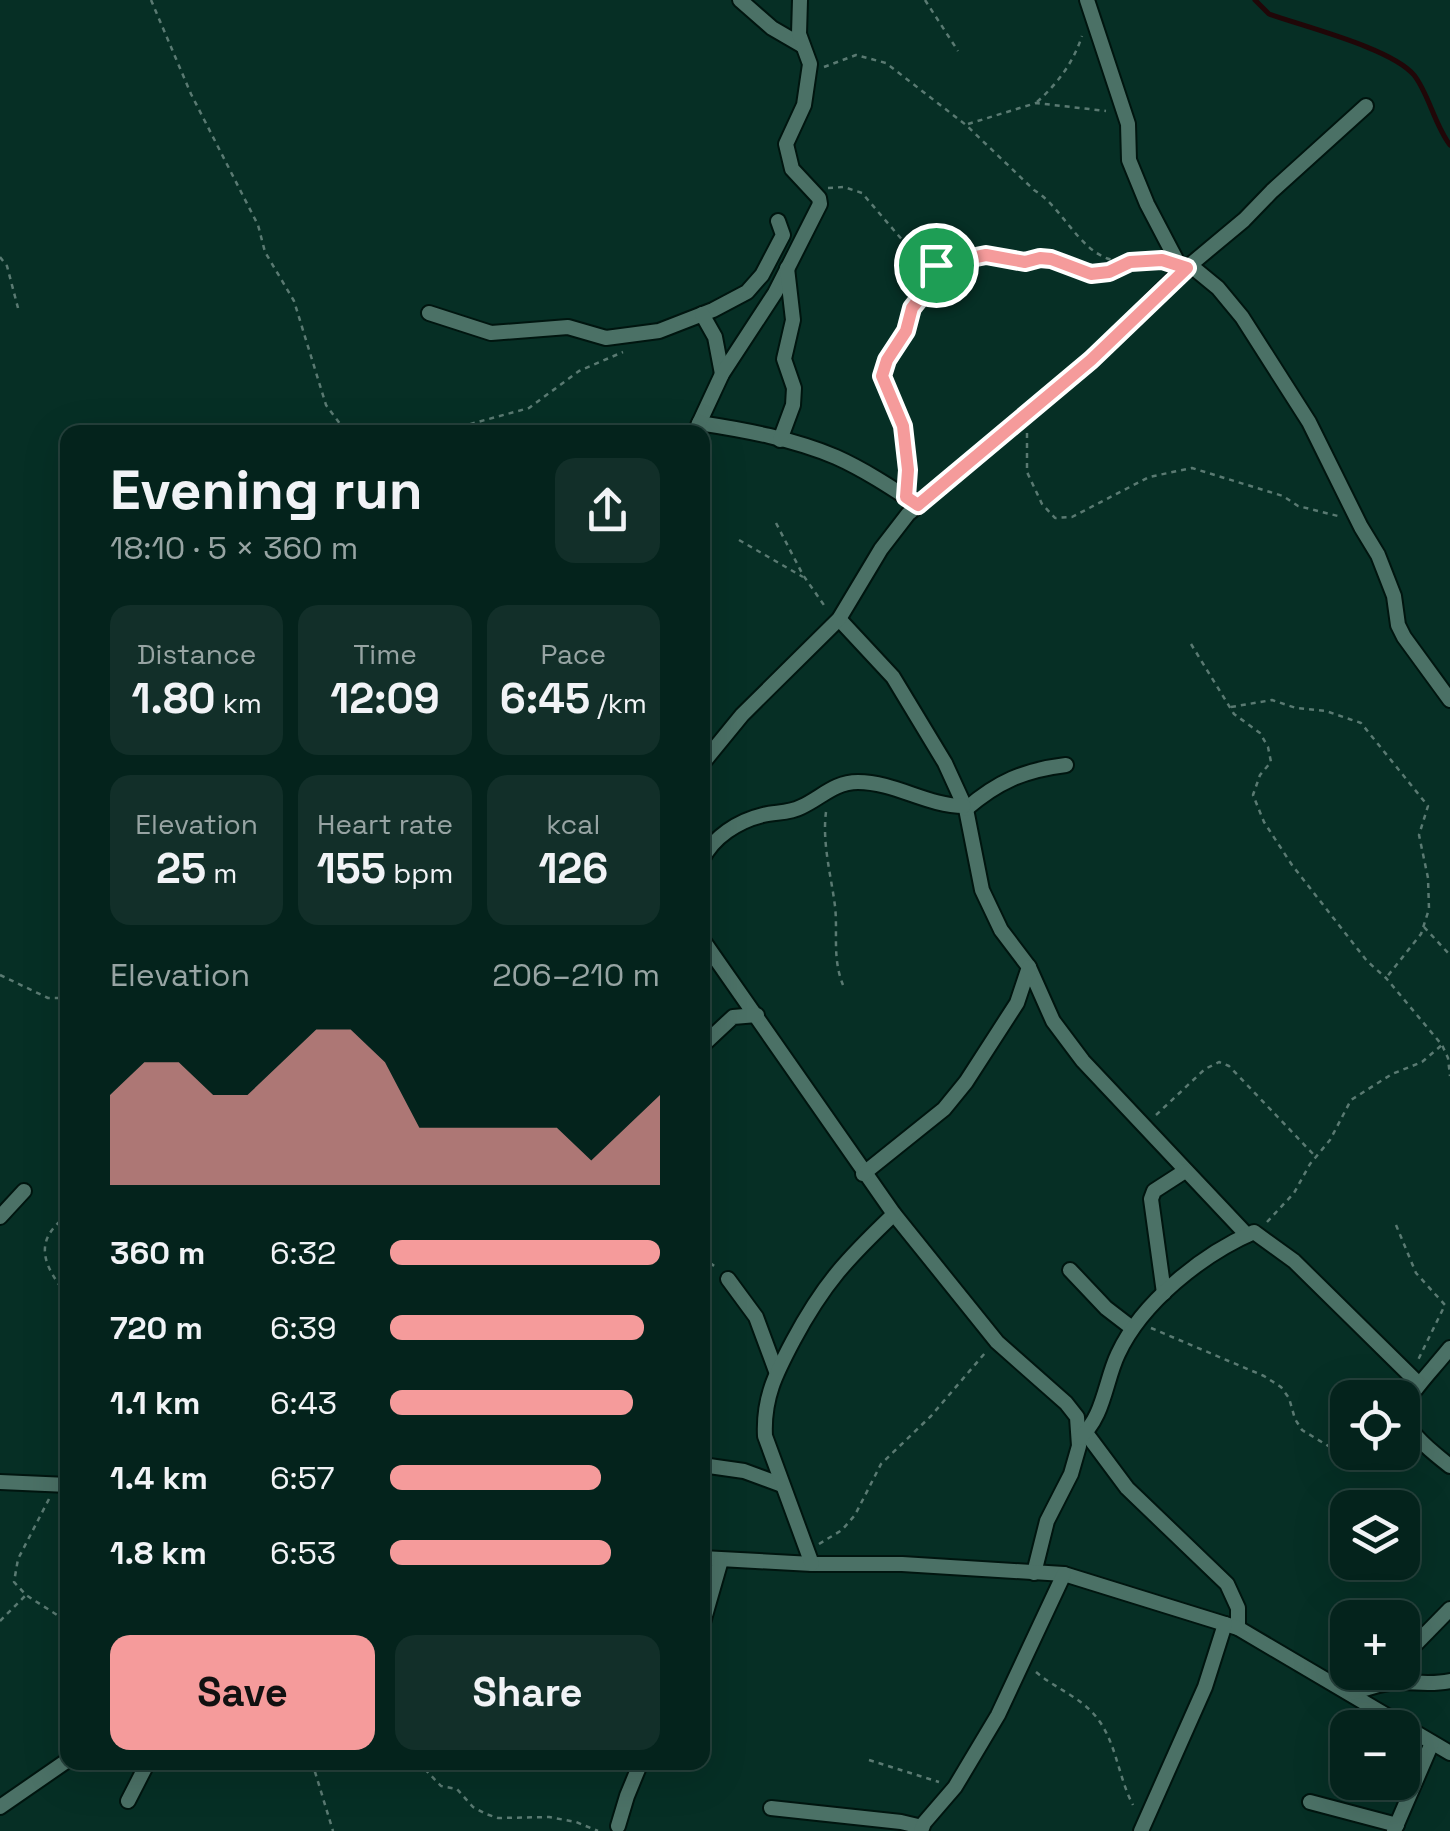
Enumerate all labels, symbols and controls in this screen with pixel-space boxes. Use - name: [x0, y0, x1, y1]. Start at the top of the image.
- pin: [894, 223, 979, 308]
- icon: arrive: [909, 238, 964, 293]
- text: Evening run: [110, 455, 423, 525]
- button: share: [555, 458, 660, 563]
- text: 18:10 · 5 × 360 m: [110, 528, 358, 568]
- text: Distance: [137, 636, 256, 672]
- text: Time: [353, 636, 417, 672]
- text: Pace: [541, 636, 606, 672]
- text: 1.80: [132, 672, 215, 725]
- text: 12:09: [330, 672, 440, 725]
- text: 6:45: [500, 672, 590, 725]
- text: km: [215, 685, 262, 721]
- text: /km: [590, 685, 647, 721]
- text: Elevation: [135, 806, 258, 842]
- text: Heart rate: [317, 806, 453, 842]
- text: kcal: [546, 806, 600, 842]
- text: 25: [156, 842, 206, 895]
- text: 155: [317, 842, 386, 895]
- text: 126: [538, 842, 608, 895]
- text: m: [206, 855, 237, 891]
- text: bpm: [386, 855, 453, 891]
- text: Elevation: [110, 955, 250, 995]
- text: 206–210 m: [492, 955, 660, 995]
- text: 360 m: [110, 1233, 205, 1273]
- text: 6:32: [270, 1233, 336, 1273]
- text: 720 m: [110, 1308, 203, 1348]
- text: 6:39: [270, 1308, 337, 1348]
- map controls: [1330, 1380, 1420, 1800]
- button: locate: [1330, 1380, 1420, 1470]
- text: 1.1 km: [110, 1383, 200, 1423]
- text: 6:43: [270, 1383, 337, 1423]
- text: 1.4 km: [110, 1458, 208, 1498]
- text: 6:57: [270, 1458, 335, 1498]
- button: layers: [1330, 1490, 1420, 1580]
- text: 1.8 km: [110, 1533, 207, 1573]
- text: 6:53: [270, 1533, 336, 1573]
- button: +: [1330, 1600, 1420, 1690]
- button: Save: [110, 1635, 375, 1750]
- button: Share: [395, 1635, 660, 1750]
- button: −: [1330, 1710, 1420, 1800]

